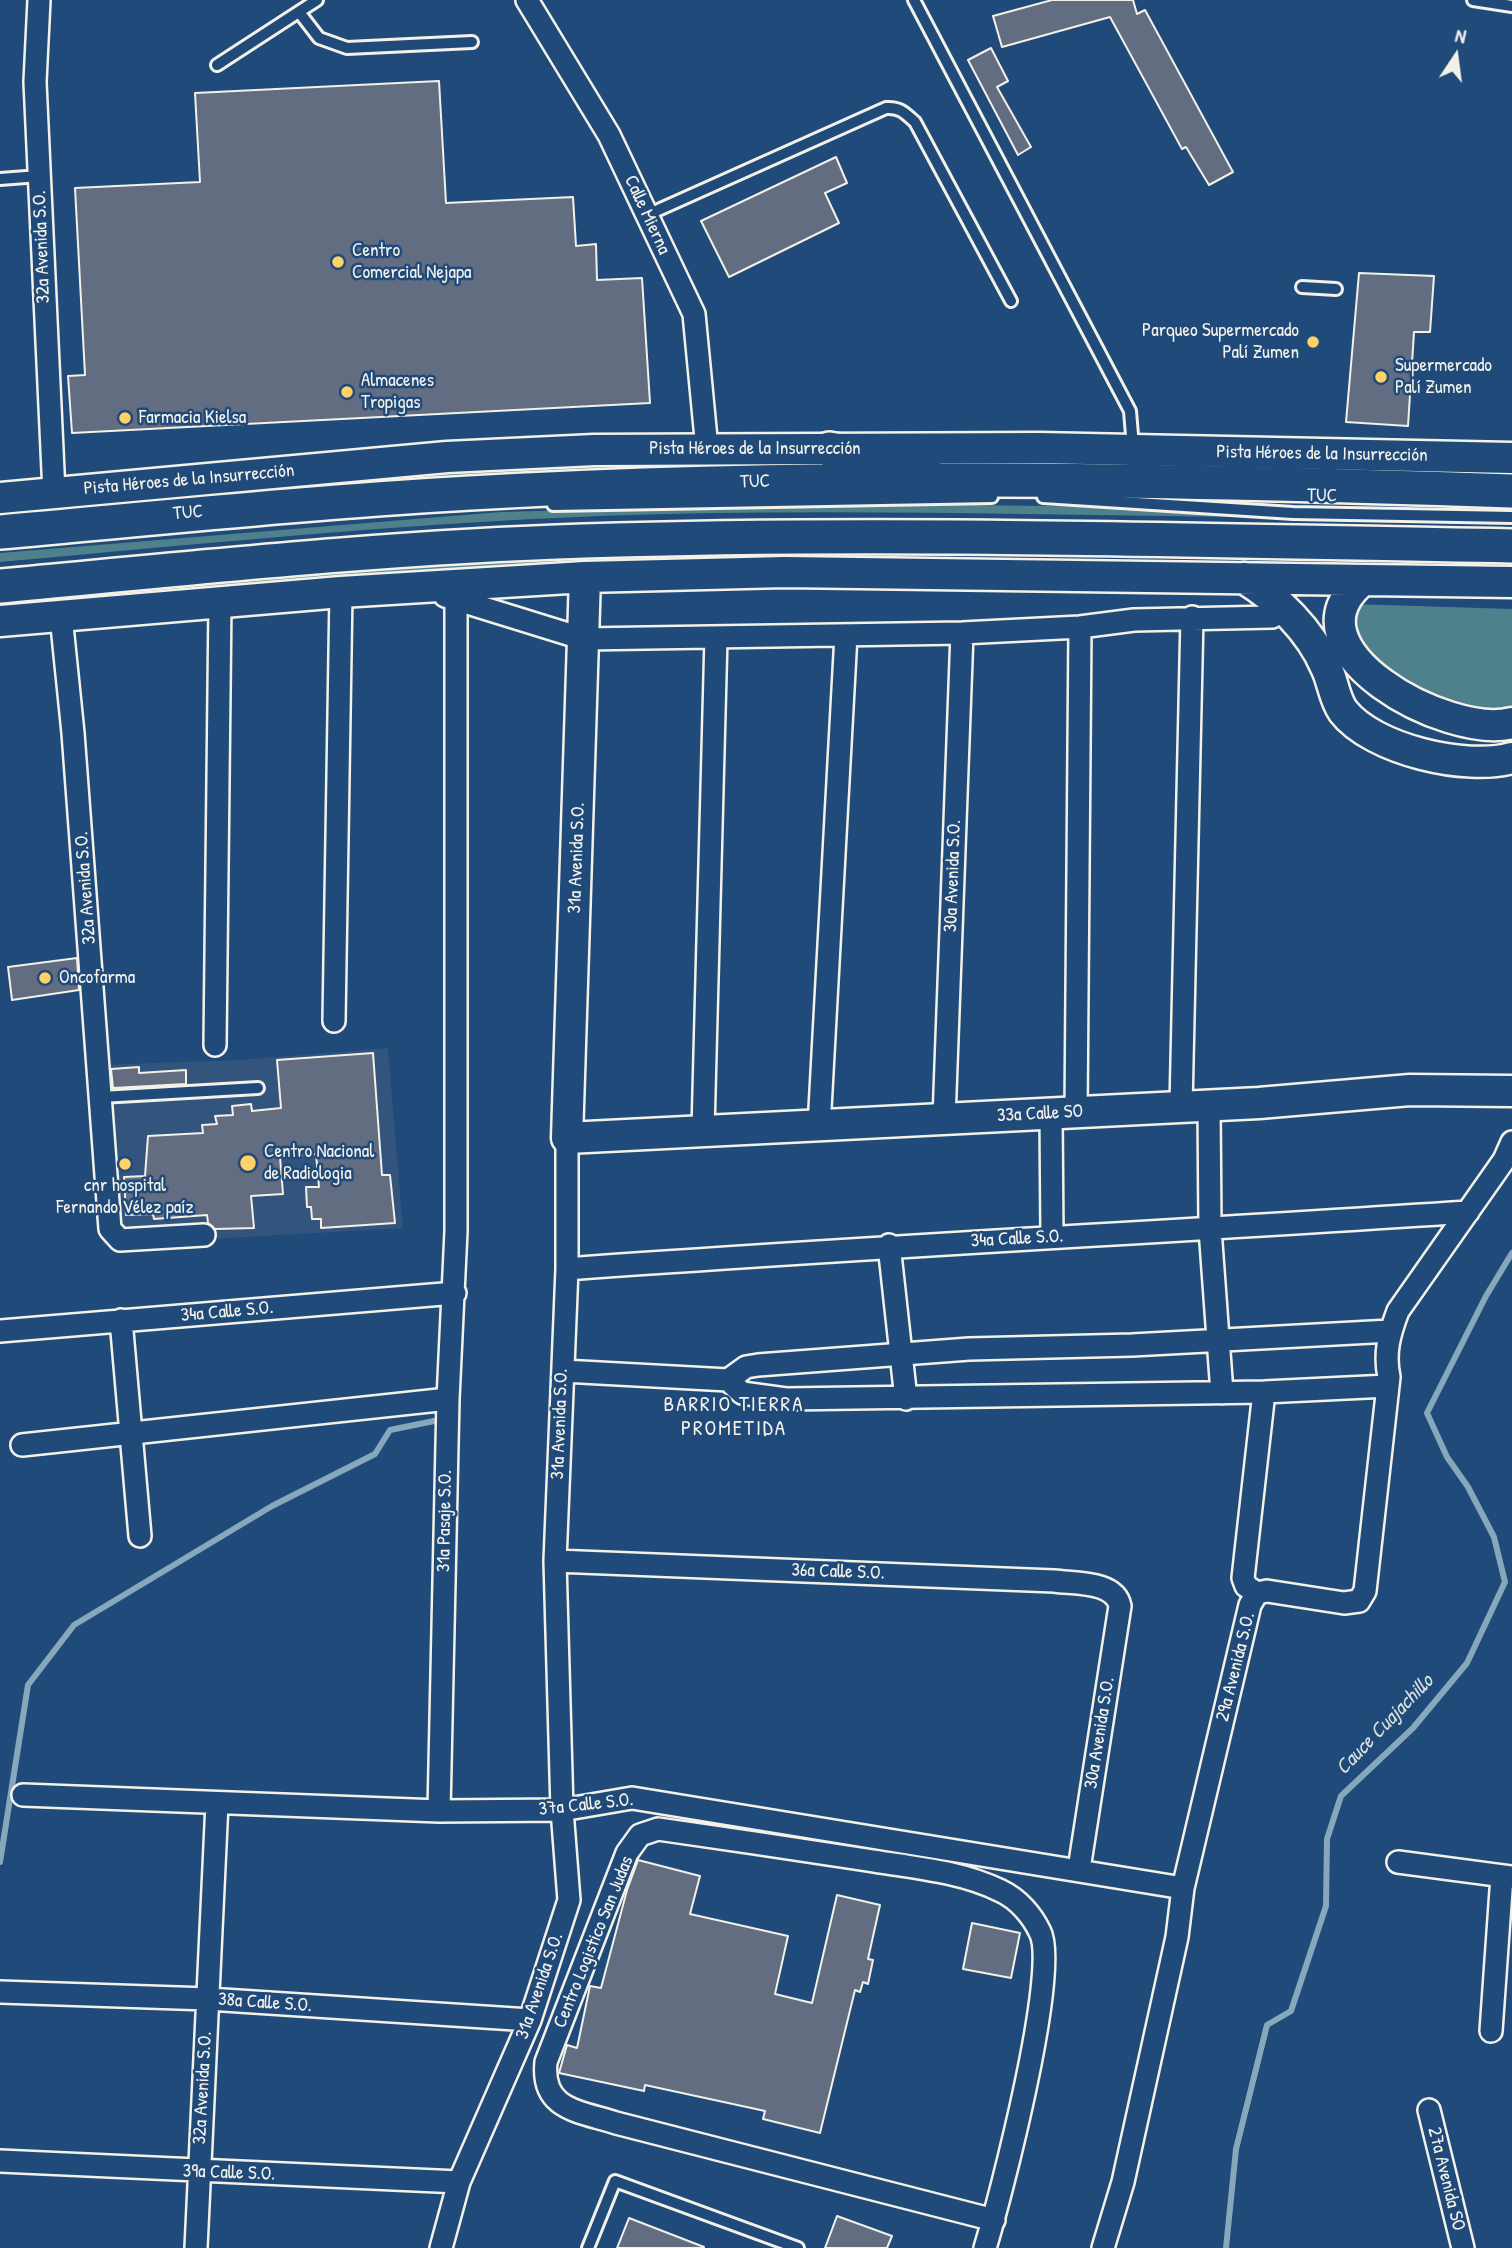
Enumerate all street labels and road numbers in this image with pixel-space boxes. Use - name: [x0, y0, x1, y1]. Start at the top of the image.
- street label: Calle Mierna: [619, 172, 675, 258]
- street label: 32a Avenida S.O.: [29, 190, 55, 304]
- street label: Pista Héroes de la Insurrección: [649, 438, 861, 460]
- street label: Pista Héroes de la Insurrección: [1216, 441, 1428, 467]
- street label: Pista Héroes de la Insurrección: [83, 459, 295, 501]
- street label: TUC: [740, 470, 770, 494]
- street label: TUC: [1307, 484, 1337, 508]
- street label: TUC: [172, 500, 204, 526]
- street label: 31a Avenida S.O.: [564, 802, 590, 914]
- street label: 30a Avenida S.O.: [940, 819, 966, 933]
- street label: 32a Avenida S.O.: [71, 831, 101, 945]
- street label: 33a Calle SO: [996, 1100, 1084, 1128]
- street label: 34a Calle S.O.: [970, 1225, 1064, 1253]
- street label: 34a Calle S.O.: [180, 1297, 274, 1327]
- street label: 31a Avenida S.O.: [547, 1368, 573, 1480]
- street label: 31a Pasaje S.O.: [433, 1470, 457, 1572]
- street label: 36a Calle S.O.: [791, 1559, 885, 1585]
- street label: 29a Avenida S.O.: [1211, 1610, 1261, 1724]
- street label: 30a Avenida S.O.: [1080, 1676, 1120, 1790]
- street label: 37a Calle S.O.: [538, 1789, 634, 1821]
- street label: Centro Logistico San Judas: [549, 1853, 639, 2031]
- street label: 31a Avenida S.O.: [511, 1930, 569, 2042]
- street label: 38a Calle S.O.: [217, 1988, 313, 2018]
- street label: 32a Avenida S.O.: [189, 2031, 217, 2145]
- street label: 27a Avenida SO: [1422, 2125, 1470, 2233]
- street label: 39a Calle S.O.: [182, 2160, 276, 2186]

